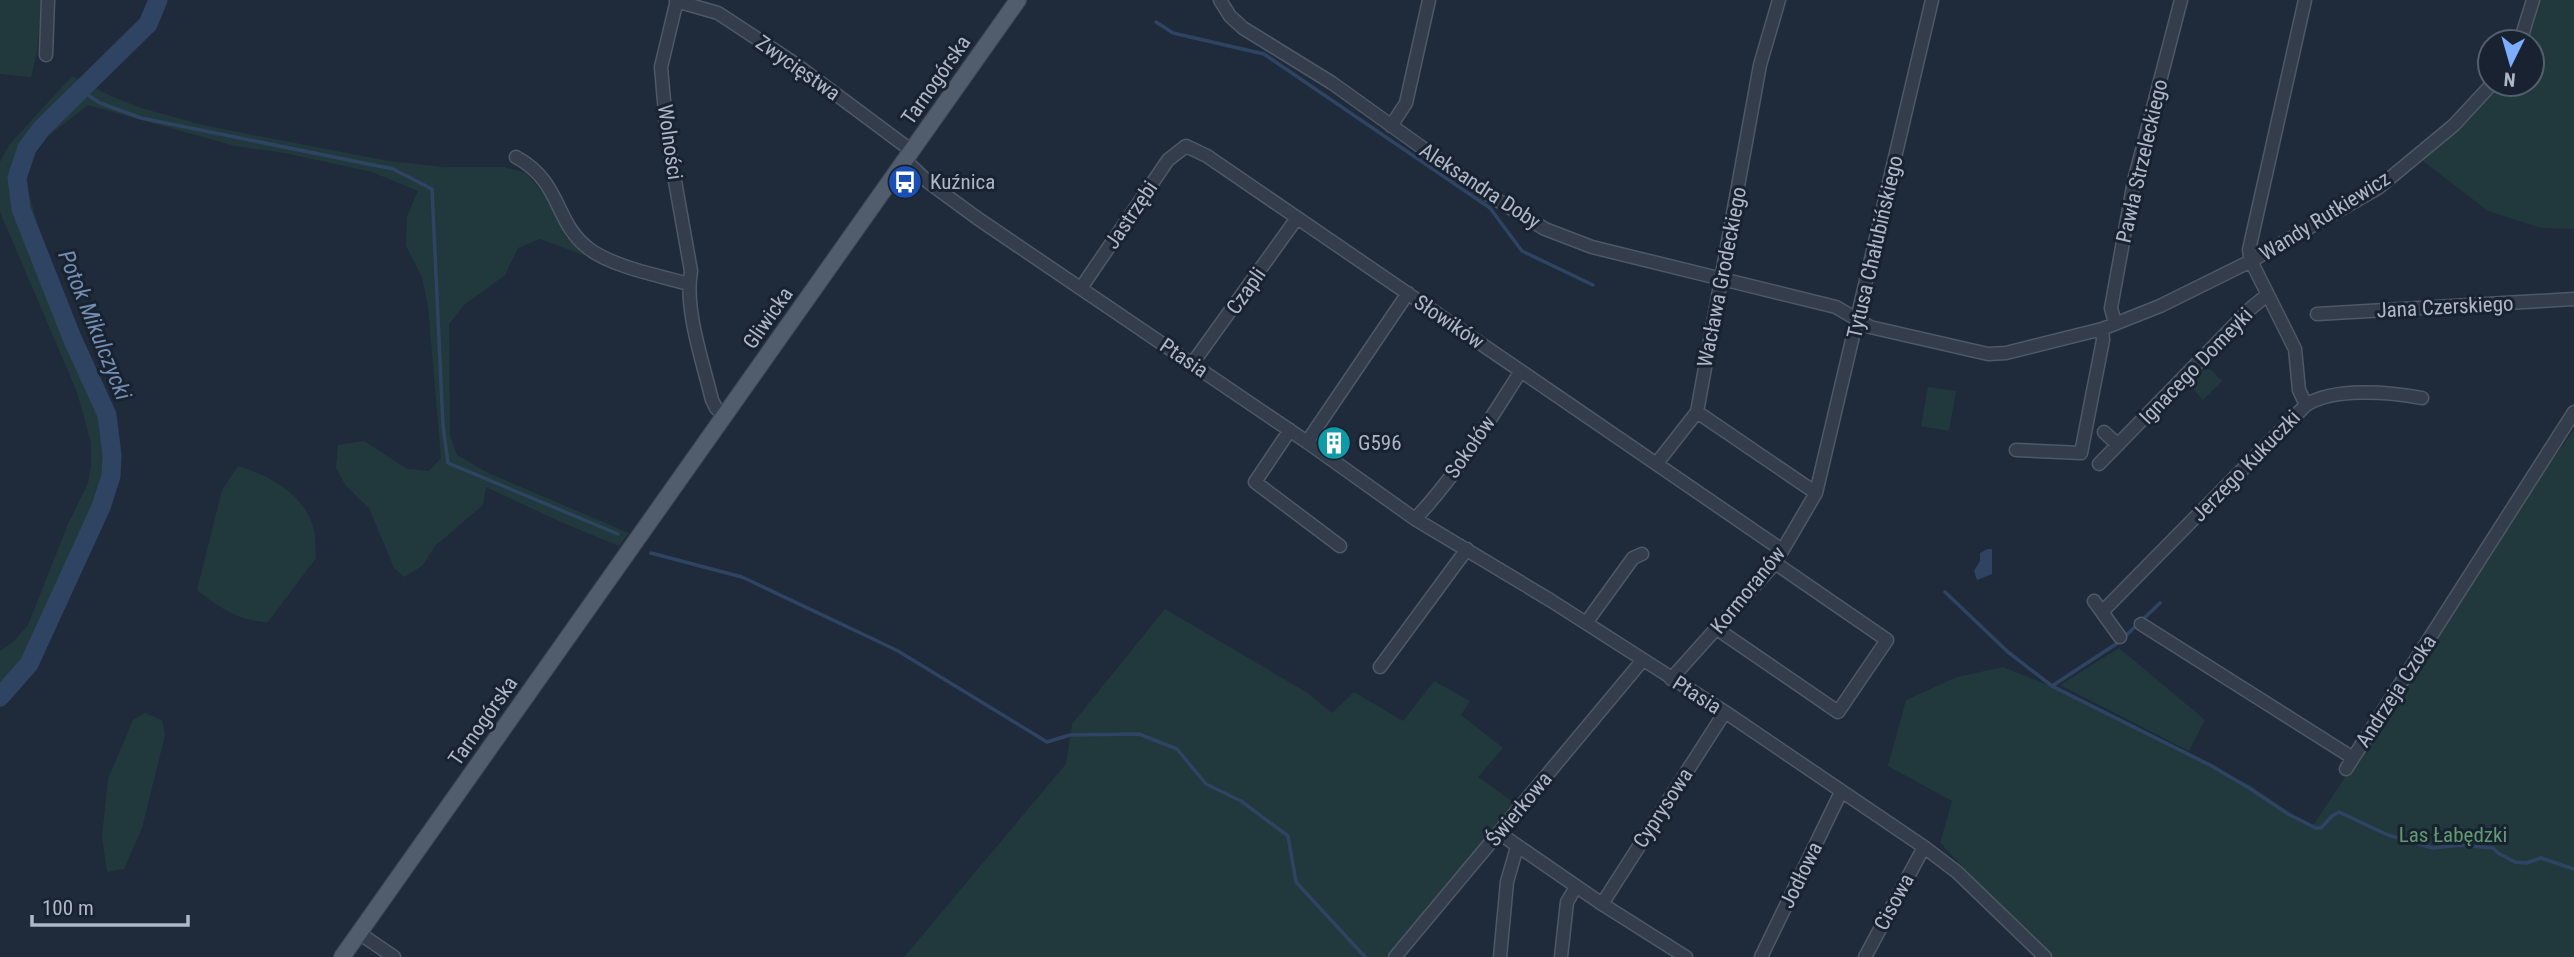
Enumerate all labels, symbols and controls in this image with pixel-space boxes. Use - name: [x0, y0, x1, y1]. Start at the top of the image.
- north arrow: [2476, 28, 2546, 98]
- street label: Zwycięstwa: [751, 30, 845, 106]
- street label: Tarnogórska: [897, 31, 975, 129]
- text: N: [2503, 67, 2516, 91]
- street label: Pawła Strzeleckiego: [2112, 77, 2172, 245]
- street label: Wolności: [653, 103, 687, 181]
- street label: Aleksandra Doby: [1415, 138, 1545, 234]
- street label: Tytusa Chałubińskiego: [1842, 153, 1908, 341]
- bus stop icon: Kuźnica: [886, 163, 924, 201]
- street label: Wandy Rutkiewicz: [2256, 166, 2394, 266]
- place label: Kuźnica: [930, 170, 995, 194]
- street label: Jastrzębi: [1100, 177, 1162, 253]
- street label: Wacława Grodeckiego: [1693, 185, 1751, 369]
- water label: Potok Mikulczycki: [52, 246, 137, 405]
- street label: Czapli: [1221, 263, 1271, 319]
- street label: Gliwicka: [738, 283, 798, 353]
- street label: Słowików: [1410, 290, 1489, 354]
- street label: Jana Czerskiego: [2376, 291, 2514, 323]
- street label: Ignacego Domeyki: [2135, 303, 2257, 429]
- street label: Ptasia: [1156, 333, 1212, 383]
- street label: Jerzego Kukuczki: [2187, 405, 2305, 527]
- street label: Sokołów: [1440, 411, 1500, 483]
- building icon: G596: [1315, 424, 1353, 462]
- place label: G596: [1358, 431, 1402, 455]
- street label: Kormoranów: [1706, 541, 1791, 638]
- street label: Andrzeja Czoka: [2351, 631, 2441, 751]
- street label: Ptasia: [1668, 671, 1726, 719]
- street label: Tarnogórska: [444, 672, 522, 770]
- street label: Cyprysowa: [1628, 764, 1698, 852]
- street label: Świerkowa: [1481, 767, 1557, 851]
- park label: Las Łabędzki: [2399, 823, 2507, 847]
- street label: Jodłowa: [1775, 838, 1827, 912]
- street label: Cisowa: [1869, 870, 1919, 934]
- scale bar: [32, 884, 187, 928]
- text: 100 m: [42, 896, 94, 920]

